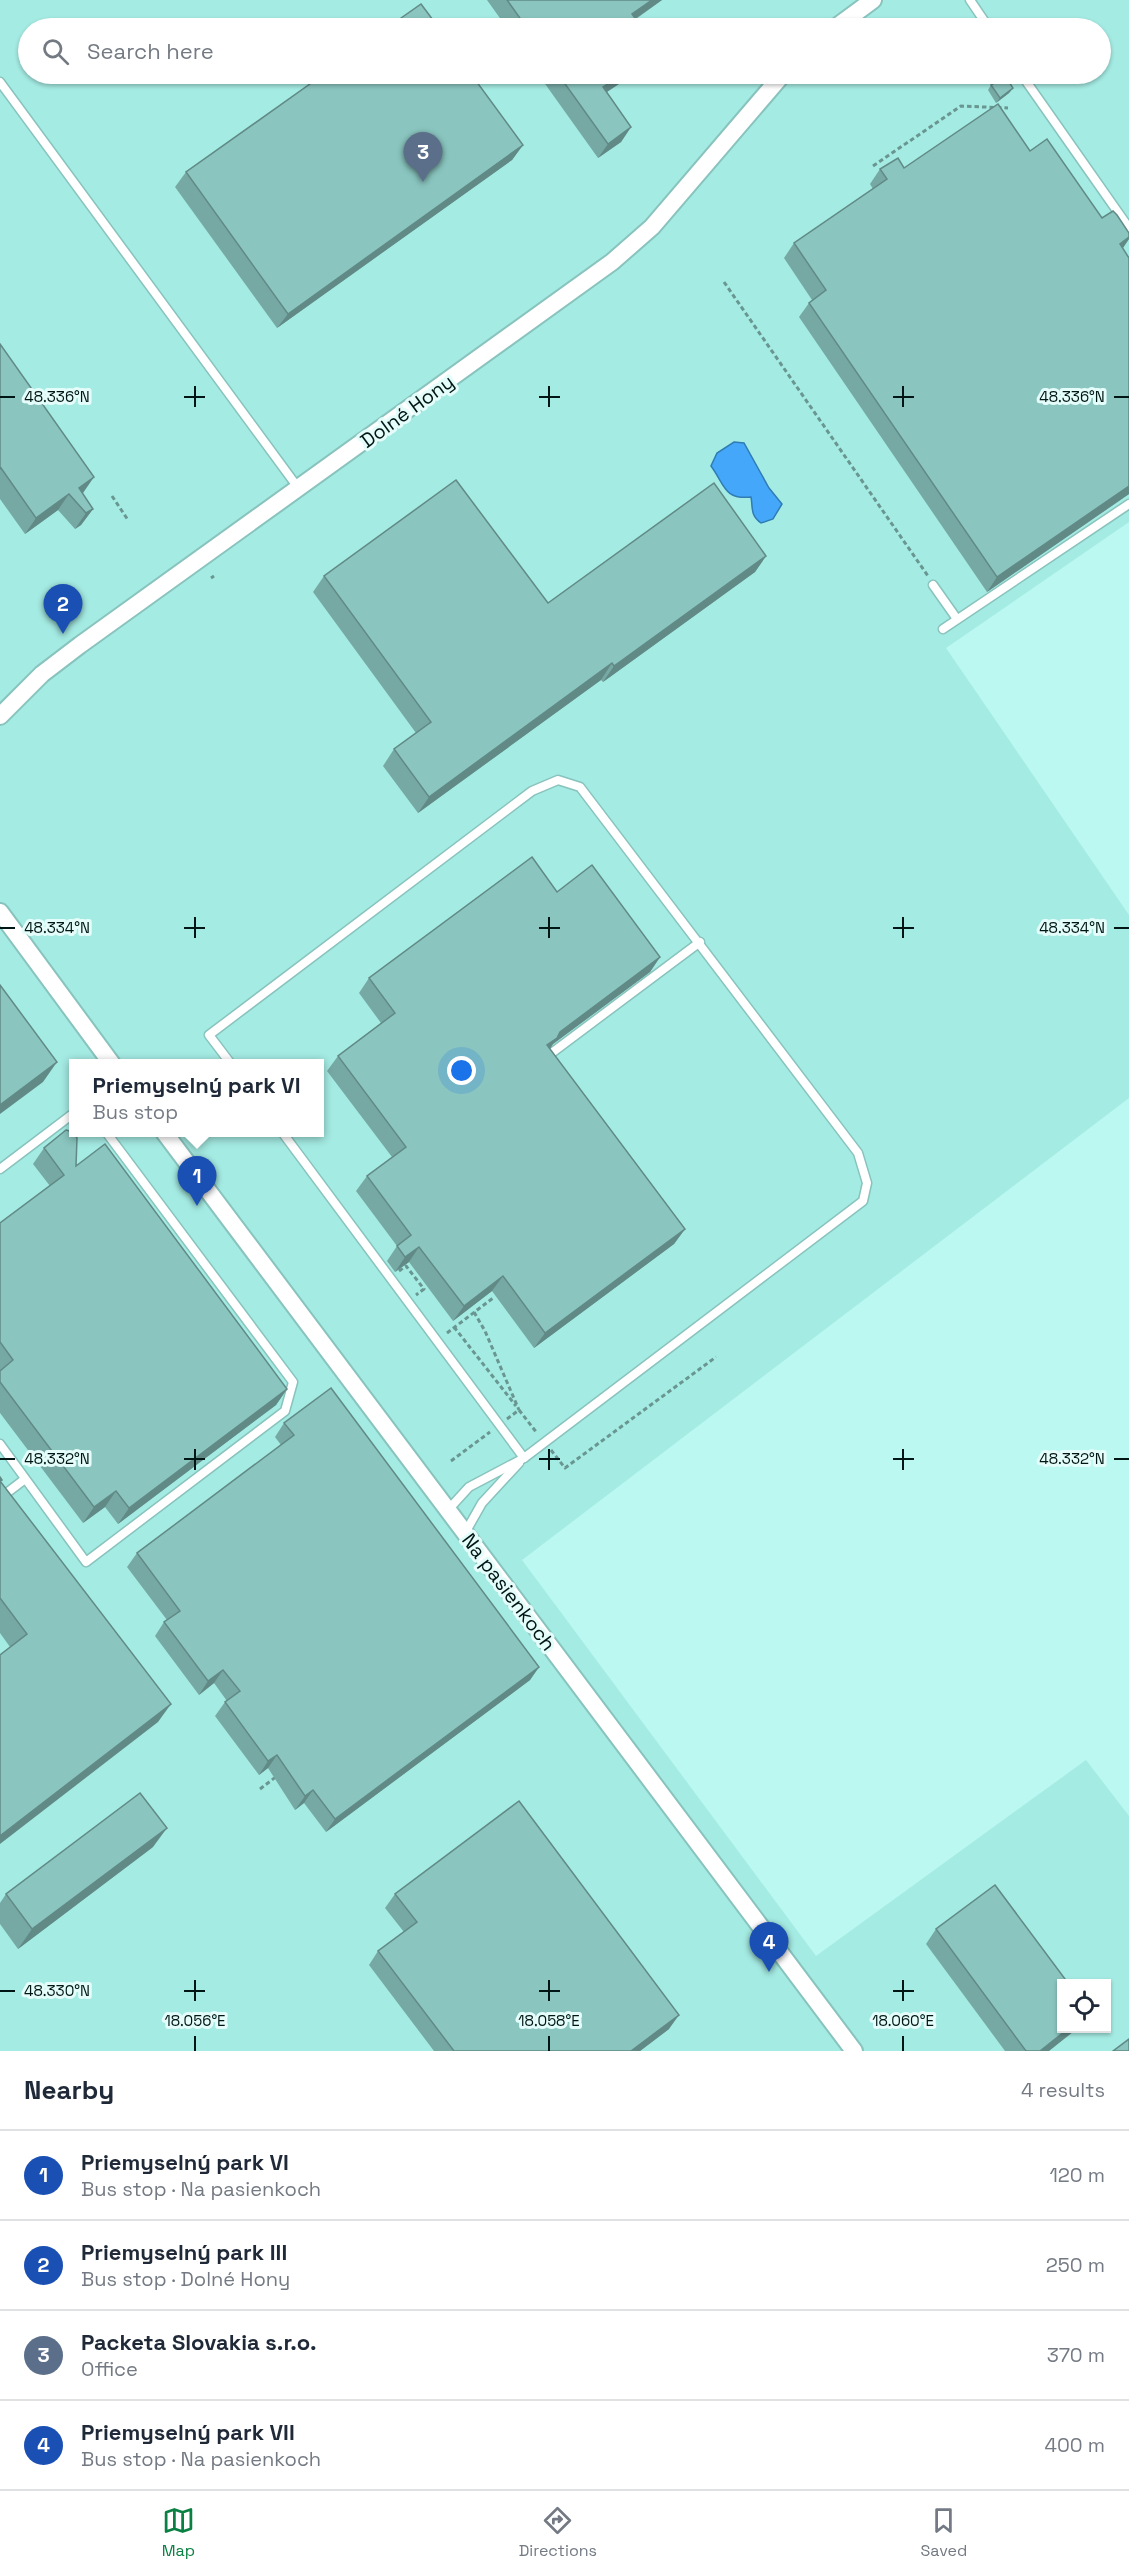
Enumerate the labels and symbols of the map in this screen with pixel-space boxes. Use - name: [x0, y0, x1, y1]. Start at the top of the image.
- pin: 3: [404, 132, 442, 182]
- street label: Dolné Hony: [355, 368, 459, 454]
- text: 48.336°N: [24, 387, 90, 406]
- text: 48.336°N: [1039, 387, 1105, 406]
- pin: 2: [44, 584, 82, 634]
- text: 48.334°N: [24, 918, 90, 937]
- text: 48.334°N: [1039, 918, 1105, 937]
- your location: [447, 1056, 476, 1085]
- pin: 1: [178, 1156, 216, 1206]
- text: 48.332°N: [24, 1449, 90, 1468]
- text: 48.332°N: [1039, 1449, 1105, 1468]
- street label: Na pasienkoch: [456, 1528, 562, 1656]
- pin: 4: [750, 1922, 788, 1972]
- text: 48.330°N: [24, 1981, 90, 2000]
- text: 18.056°E: [164, 2011, 226, 2030]
- text: 18.058°E: [518, 2011, 580, 2030]
- text: 18.060°E: [872, 2011, 934, 2030]

